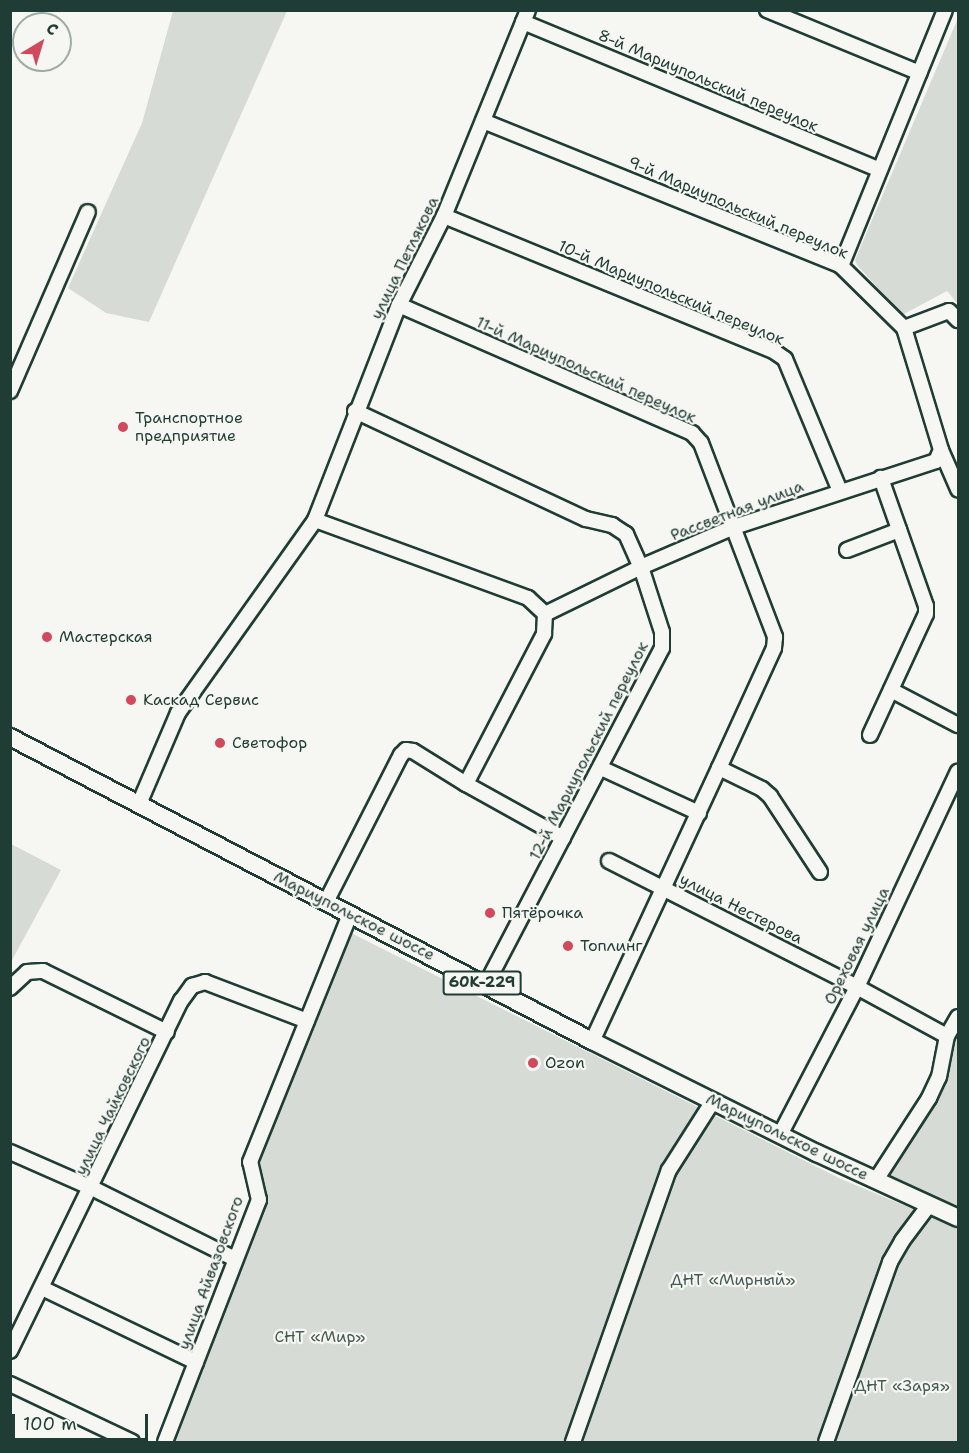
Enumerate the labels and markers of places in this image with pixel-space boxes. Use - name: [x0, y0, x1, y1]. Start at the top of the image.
- place label: Транспортное предприятие: [135, 408, 243, 446]
- marker: Транспортное предприятие: [116, 420, 130, 434]
- place label: Мастерская: [59, 627, 153, 647]
- marker: Мастерская: [40, 630, 54, 644]
- place label: Каскад Сервис: [143, 690, 259, 710]
- marker: Каскад Сервис: [124, 693, 138, 707]
- place label: Светофор: [232, 733, 307, 753]
- marker: Светофор: [213, 736, 227, 750]
- place label: Пятёрочка: [502, 903, 583, 923]
- marker: Пятёрочка: [483, 906, 497, 920]
- place label: Топлинг: [580, 936, 643, 956]
- marker: Топлинг: [561, 939, 575, 953]
- place label: Ozon: [545, 1053, 585, 1073]
- marker: Ozon: [526, 1056, 540, 1070]

